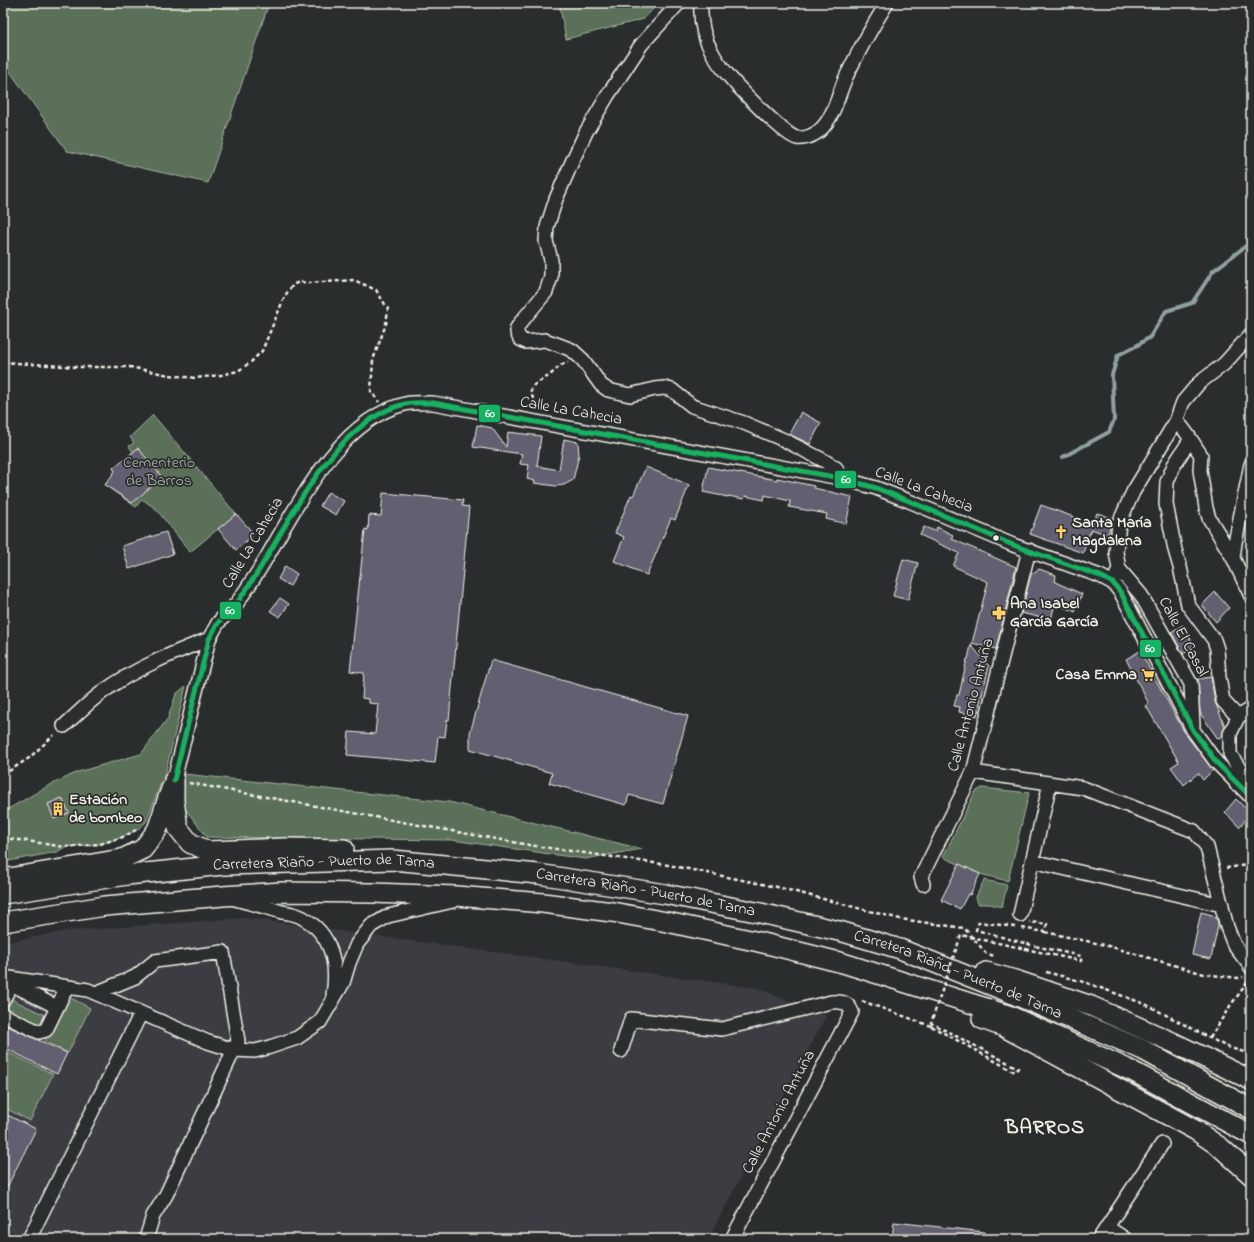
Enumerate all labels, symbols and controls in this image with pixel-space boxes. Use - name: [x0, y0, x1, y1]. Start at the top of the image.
- street label: Calle La Cahecia: [518, 390, 624, 432]
- line badge: 60: [478, 404, 501, 423]
- text: 60: [484, 406, 495, 422]
- park label: Cementerio de Barros: [123, 451, 195, 493]
- street label: Calle La Cahecia: [871, 460, 977, 520]
- line badge: 60: [834, 470, 857, 489]
- text: 60: [840, 472, 851, 488]
- street label: Calle La Cahecia: [216, 493, 290, 593]
- place label: Santa María Magdalena: [1072, 511, 1152, 554]
- church icon: Santa María Magdalena: [1053, 524, 1069, 540]
- unlabelled marker: [991, 533, 1001, 543]
- place label: Ana Isabel García García: [1010, 592, 1099, 634]
- street label: Calle El Casal: [1152, 593, 1214, 681]
- line badge: 60: [219, 601, 242, 620]
- text: 60: [224, 603, 235, 619]
- pharmacy icon: Ana Isabel García García: [991, 605, 1007, 621]
- street label: Calle Antonio Antuña: [942, 636, 1000, 774]
- line badge: 60: [1139, 639, 1162, 658]
- text: 60: [1144, 641, 1155, 657]
- place label: Casa Emma: [1056, 663, 1137, 687]
- supermarket icon: Casa Emma: [1140, 667, 1156, 683]
- place label: Estación de bombeo: [69, 788, 142, 830]
- building icon: Estación de bombeo: [50, 801, 66, 817]
- street label: Carretera Riaño - Puerto de Tarna: [212, 848, 436, 878]
- street label: Carretera Riaño - Puerto de Tarna: [534, 862, 757, 924]
- street label: Carretera Riaño - Puerto de Tarna: [851, 924, 1066, 1026]
- street label: Calle Antonio Antuña: [736, 1046, 822, 1178]
- district label: BARROS: [1004, 1114, 1085, 1143]

